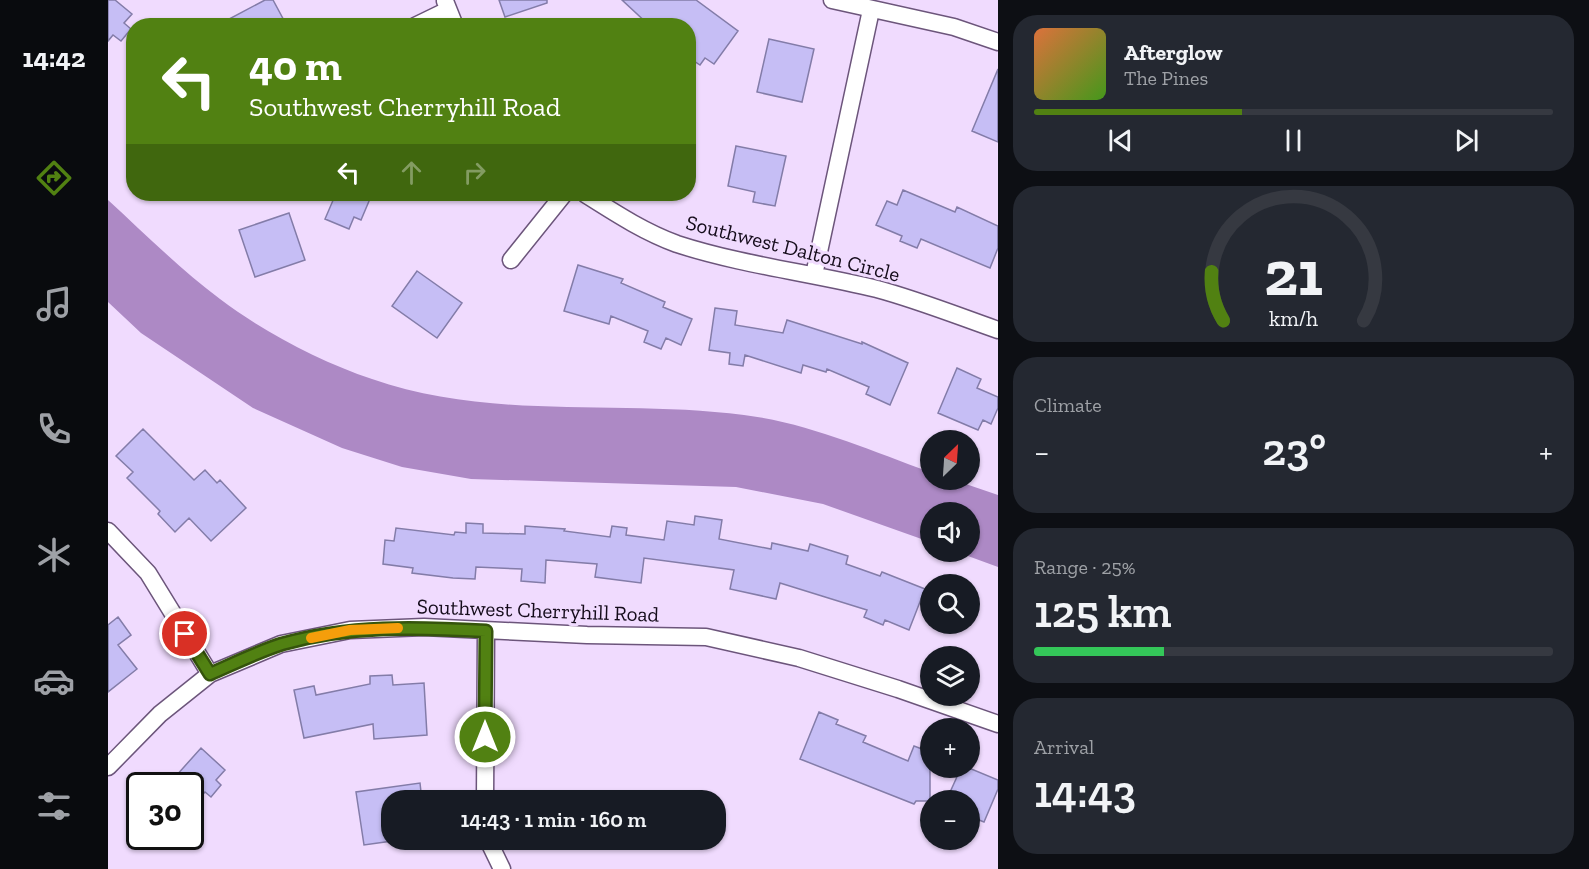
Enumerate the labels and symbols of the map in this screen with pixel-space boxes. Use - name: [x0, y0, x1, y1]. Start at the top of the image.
- street label: Southwest Dalton Circle: [683, 209, 903, 287]
- north arrow: [920, 430, 980, 490]
- street label: Southwest Cherryhill Road: [416, 593, 660, 627]
- pin: [159, 608, 210, 659]
- position arrow: [453, 705, 517, 769]
- speed limit sign: 30: [126, 772, 204, 850]

